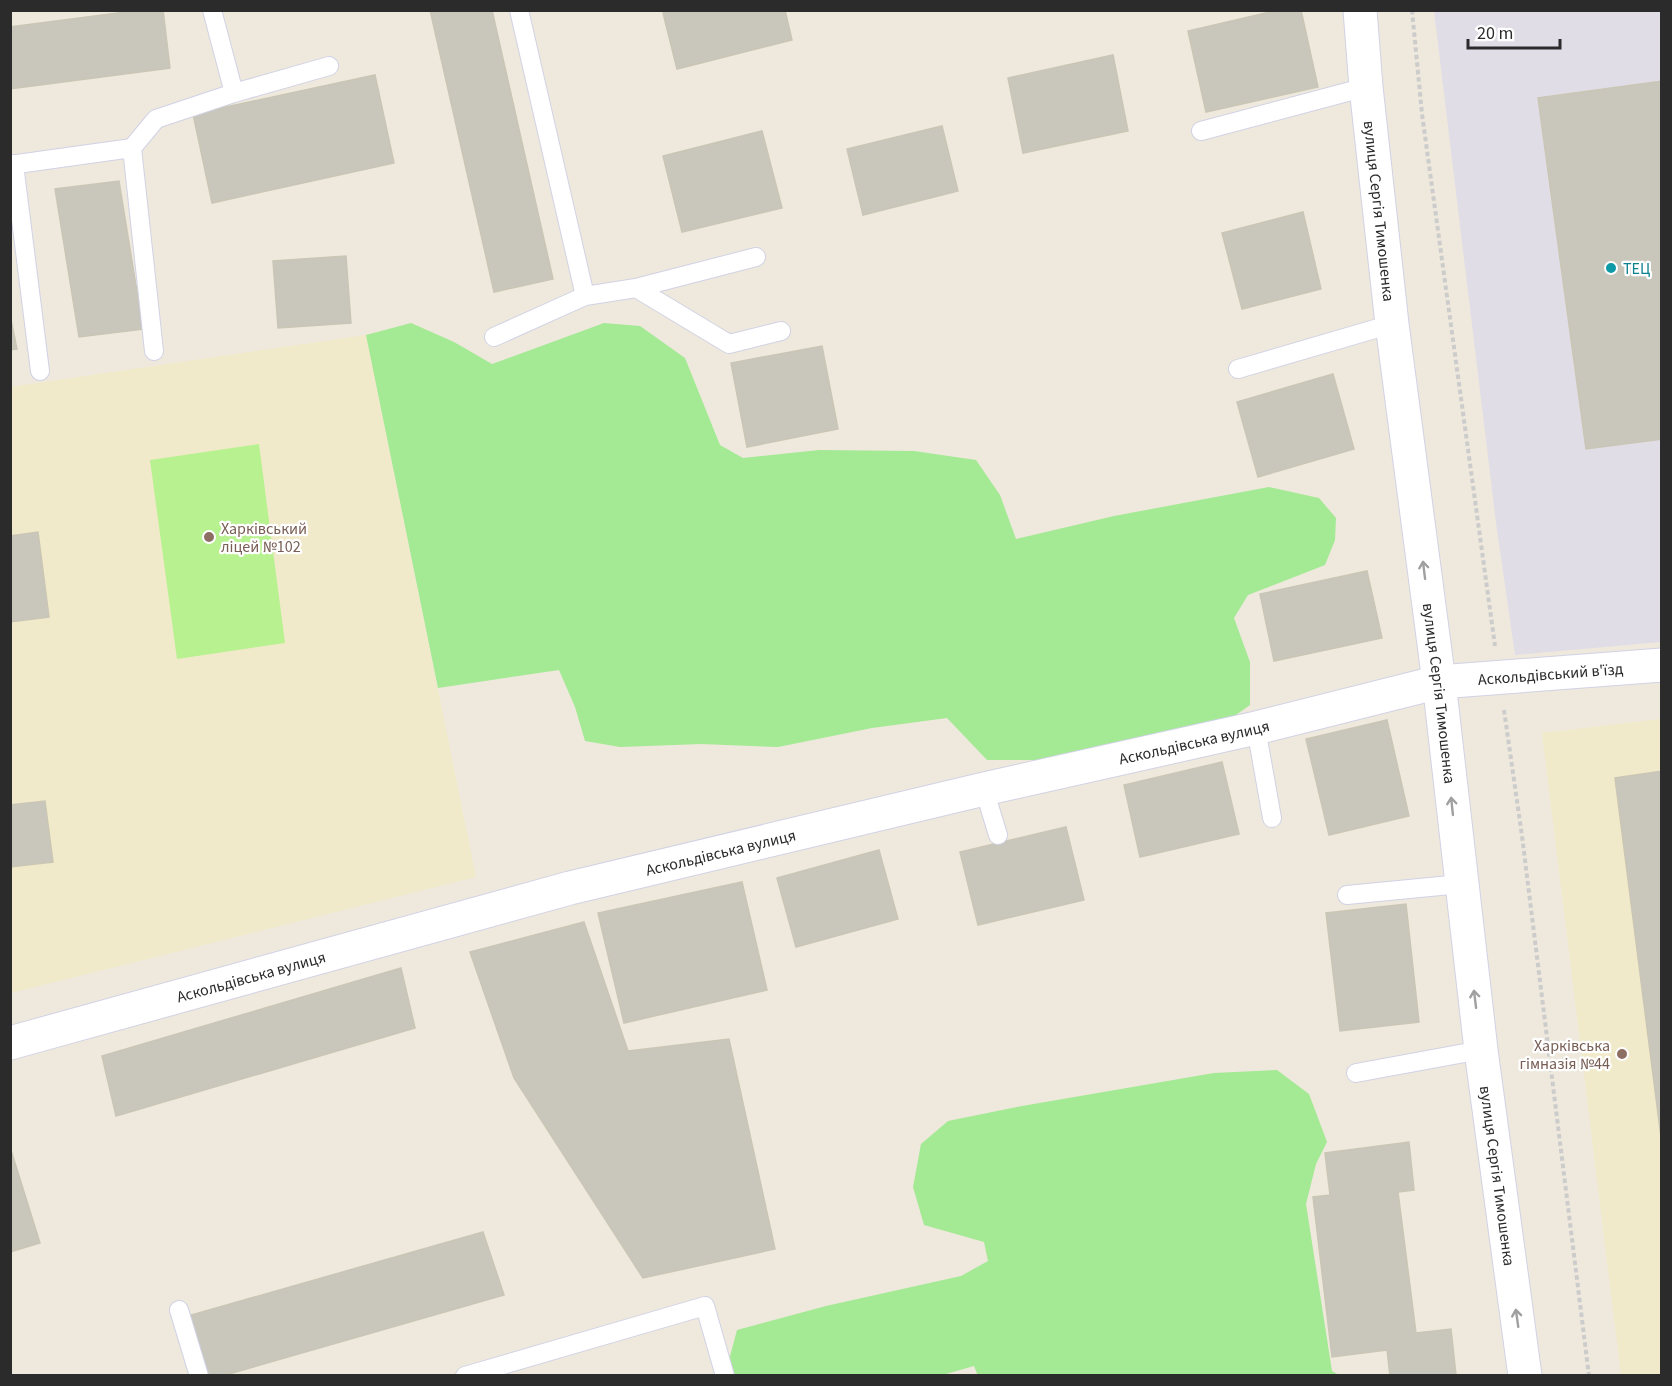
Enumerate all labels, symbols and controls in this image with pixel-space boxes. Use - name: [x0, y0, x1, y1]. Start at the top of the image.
- scale bar: [1468, 12, 1560, 50]
- text: 20 m: [1477, 21, 1513, 46]
- street label: вулиця Сергія Тимошенка: [1358, 120, 1399, 303]
- place label: ТЕЦ: [1623, 258, 1650, 280]
- marker: ТЕЦ: [1604, 261, 1618, 275]
- place label: Харківський ліцей №102: [221, 518, 307, 558]
- marker: Харківський ліцей №102: [202, 530, 216, 544]
- one-way arrow: [1418, 561, 1429, 581]
- street label: вулиця Сергія Тимошенка: [1417, 602, 1461, 785]
- street label: Аскольдівський в'їзд: [1477, 658, 1624, 691]
- street label: Аскольдівська вулиця: [1117, 715, 1272, 770]
- one-way arrow: [1446, 796, 1457, 816]
- street label: Аскольдівська вулиця: [644, 824, 798, 882]
- street label: Аскольдівська вулиця: [174, 946, 328, 1008]
- one-way arrow: [1469, 990, 1480, 1010]
- place label: Харківська гімназія №44: [1519, 1035, 1610, 1075]
- marker: Харківська гімназія №44: [1615, 1047, 1629, 1061]
- street label: вулиця Сергія Тимошенка: [1474, 1084, 1520, 1267]
- one-way arrow: [1512, 1308, 1523, 1328]

